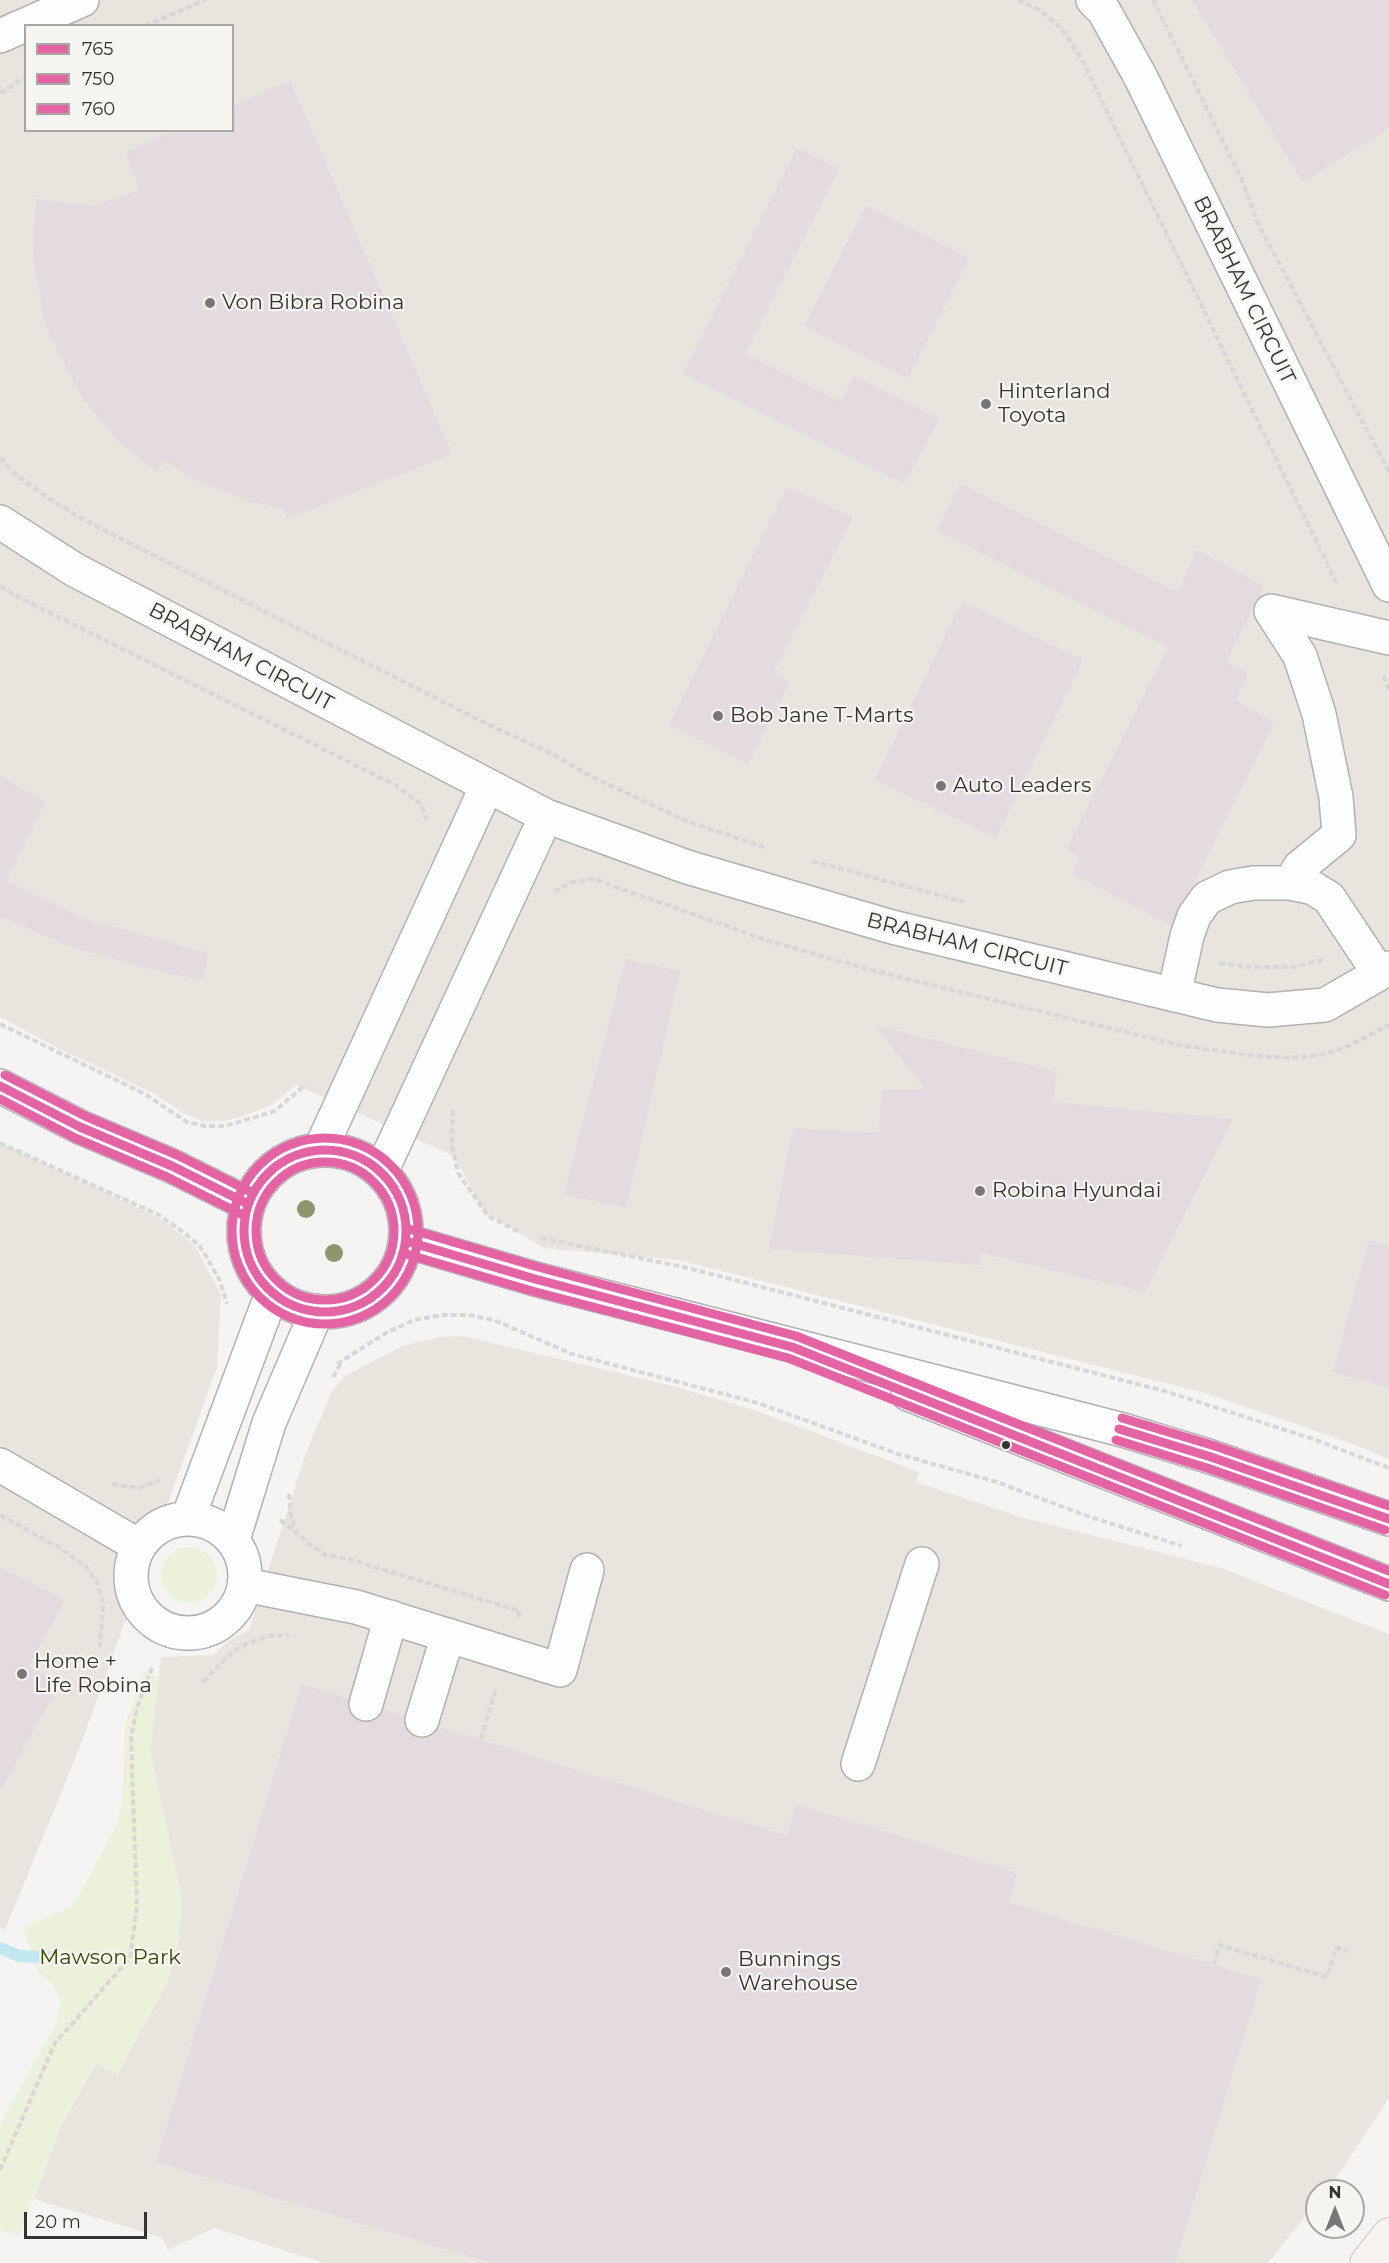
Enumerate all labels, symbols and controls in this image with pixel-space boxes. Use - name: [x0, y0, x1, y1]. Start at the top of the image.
- legend: [24, 24, 234, 132]
- text: 765: [82, 38, 113, 60]
- text: 750: [82, 68, 114, 90]
- text: 760: [82, 98, 115, 120]
- street label: BRABHAM CIRCUIT: [1188, 192, 1300, 388]
- place label: Von Bibra Robina: [222, 290, 404, 316]
- marker: Von Bibra Robina: [203, 296, 217, 310]
- place label: Hinterland Toyota: [998, 379, 1110, 429]
- marker: Hinterland Toyota: [979, 397, 993, 411]
- street label: BRABHAM CIRCUIT: [144, 598, 338, 716]
- place label: Bob Jane T-Marts: [730, 703, 913, 729]
- marker: Bob Jane T-Marts: [711, 709, 725, 723]
- place label: Auto Leaders: [953, 773, 1091, 799]
- marker: Auto Leaders: [934, 779, 948, 793]
- street label: BRABHAM CIRCUIT: [864, 908, 1070, 982]
- place label: Robina Hyundai: [992, 1178, 1161, 1204]
- marker: Robina Hyundai: [973, 1184, 987, 1198]
- unlabelled marker: [1000, 1439, 1012, 1451]
- place label: Home + Life Robina: [34, 1649, 152, 1699]
- marker: Home + Life Robina: [15, 1667, 29, 1681]
- park label: Mawson Park: [39, 1945, 181, 1971]
- place label: Bunnings Warehouse: [738, 1947, 858, 1997]
- marker: Bunnings Warehouse: [719, 1965, 733, 1979]
- north arrow: [1305, 2179, 1365, 2239]
- text: N: [1329, 2183, 1341, 2202]
- scale bar: [27, 2200, 150, 2238]
- text: 20 m: [35, 2211, 81, 2233]

